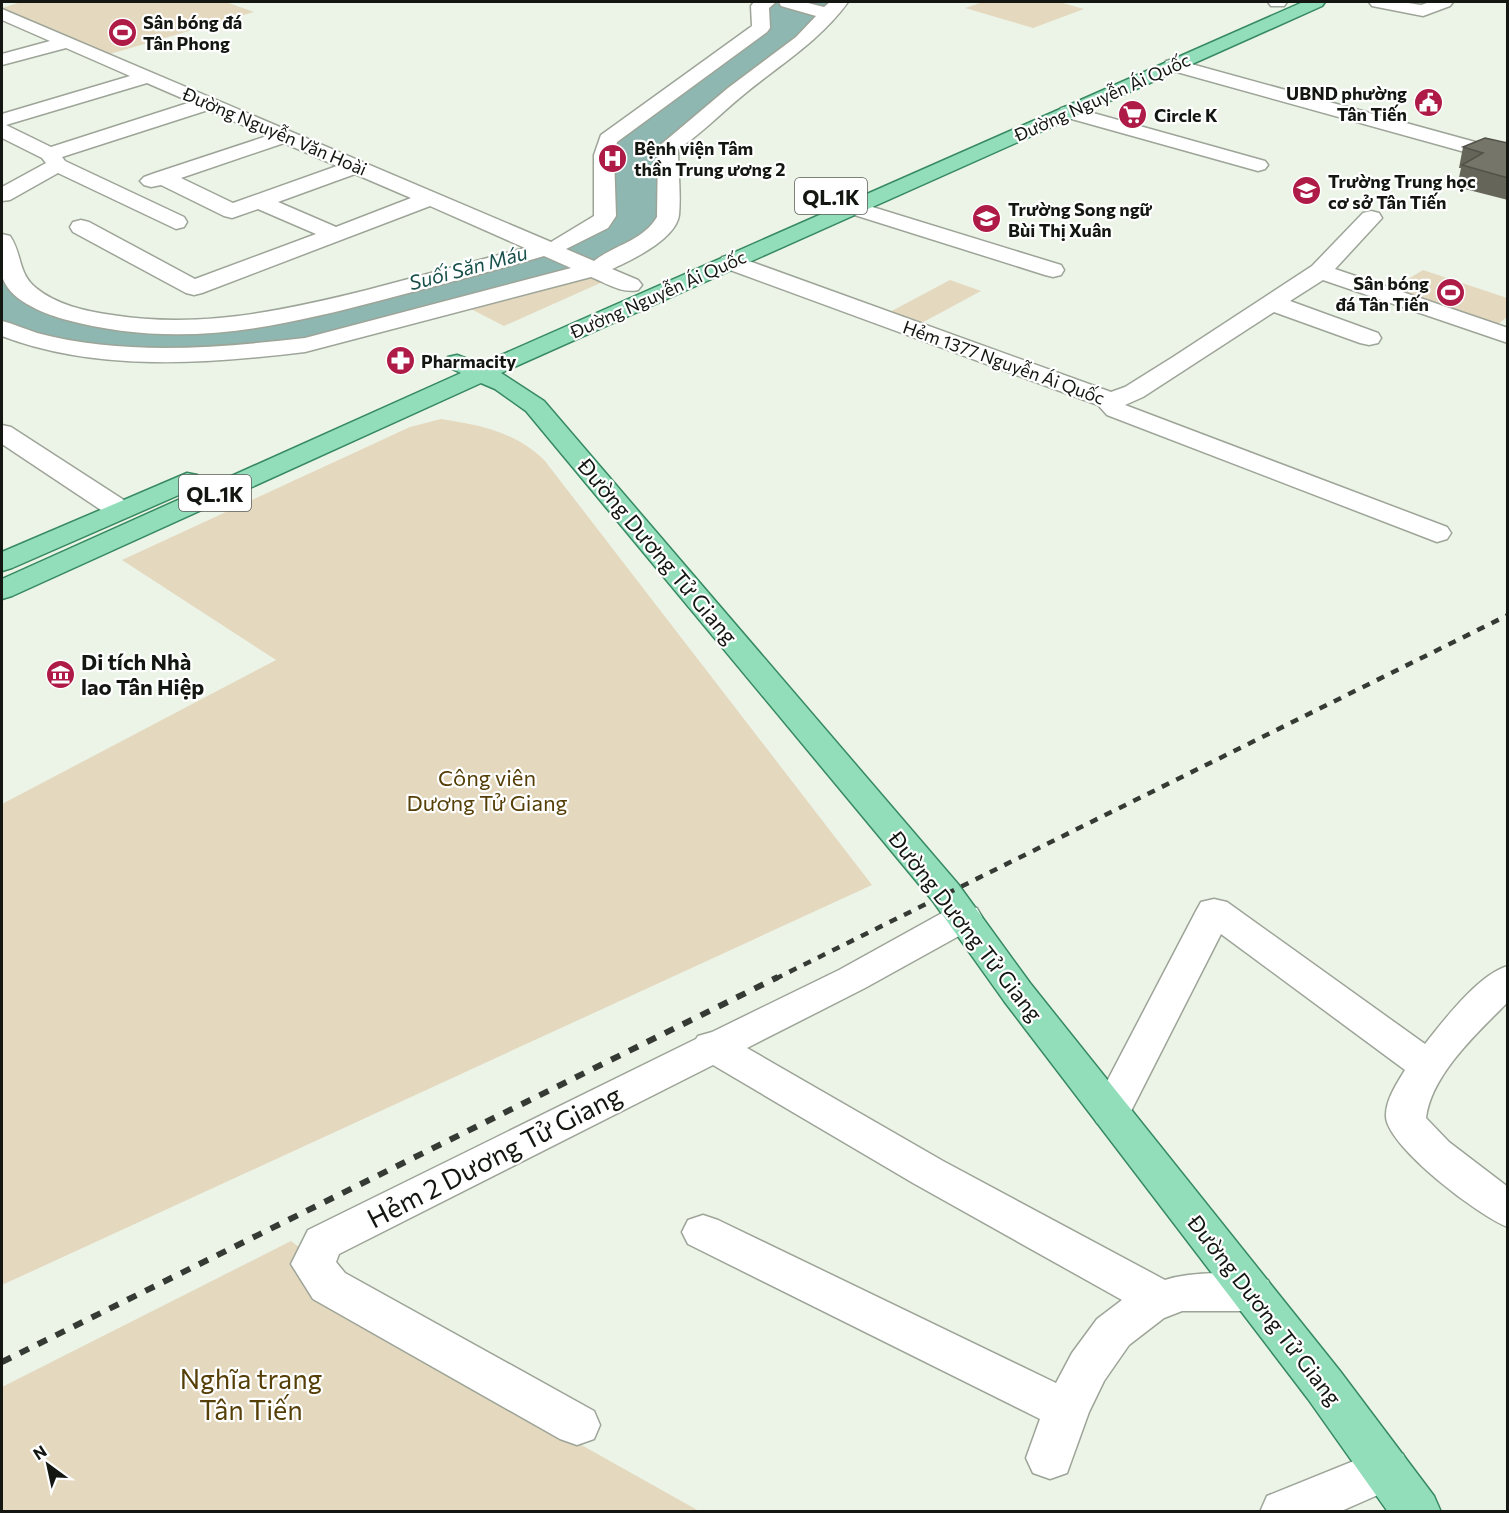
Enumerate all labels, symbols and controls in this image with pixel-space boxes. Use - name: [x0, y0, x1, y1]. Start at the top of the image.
- place label: Sân bóng đá Tân Phong: [143, 11, 242, 54]
- sports icon: Sân bóng đá Tân Phong: [106, 16, 138, 48]
- street label: Đường Nguyễn Ái Quốc: [1010, 48, 1193, 146]
- street label: Đường Nguyễn Văn Hoài: [179, 82, 370, 180]
- place label: UBND phường Tân Tiến: [1286, 82, 1407, 125]
- public building icon: UBND phường Tân Tiến: [1412, 87, 1444, 119]
- supermarket icon: Circle K: [1117, 99, 1149, 131]
- place label: Circle K: [1154, 104, 1218, 126]
- place label: Bệnh viện Tâm thần Trung ương 2: [634, 137, 786, 180]
- hospital icon: Bệnh viện Tâm thần Trung ương 2: [597, 142, 629, 174]
- place label: Trường Trung học cơ sở Tân Tiến: [1328, 170, 1476, 213]
- school or university icon: Trường Trung học cơ sở Tân Tiến: [1291, 175, 1323, 207]
- road number: QL.1K: [795, 178, 867, 214]
- place label: Trường Song ngữ Bùi Thị Xuân: [1008, 198, 1153, 241]
- school or university icon: Trường Song ngữ Bùi Thị Xuân: [971, 203, 1003, 235]
- water label: Suối Săn Máu: [406, 240, 530, 294]
- street label: Đường Nguyễn Ái Quốc: [566, 245, 749, 343]
- place label: Sân bóng đá Tân Tiến: [1335, 272, 1429, 315]
- sports icon: Sân bóng đá Tân Tiến: [1434, 277, 1466, 309]
- street label: Hẻm 1377 Nguyễn Ái Quốc: [900, 315, 1108, 409]
- pharmacy icon: Pharmacity: [384, 345, 416, 377]
- place label: Pharmacity: [421, 350, 517, 372]
- street label: Đường Dương Tử Giang: [572, 452, 744, 649]
- road number: QL.1K: [179, 475, 251, 511]
- place label: Di tích Nhà lao Tân Hiệp: [81, 648, 204, 700]
- museum icon: Di tích Nhà lao Tân Hiệp: [44, 658, 76, 690]
- park label: Công viên Dương Tử Giang: [406, 764, 568, 816]
- street label: Đường Dương Tử Giang: [883, 825, 1049, 1027]
- street label: Hẻm 2 Dương Tử Giang: [361, 1077, 627, 1235]
- street label: Đường Dương Tử Giang: [1182, 1209, 1348, 1411]
- park label: Nghĩa trang Tân Tiến: [180, 1362, 323, 1426]
- north arrow: [18, 1435, 78, 1495]
- text: N: [29, 1441, 50, 1463]

